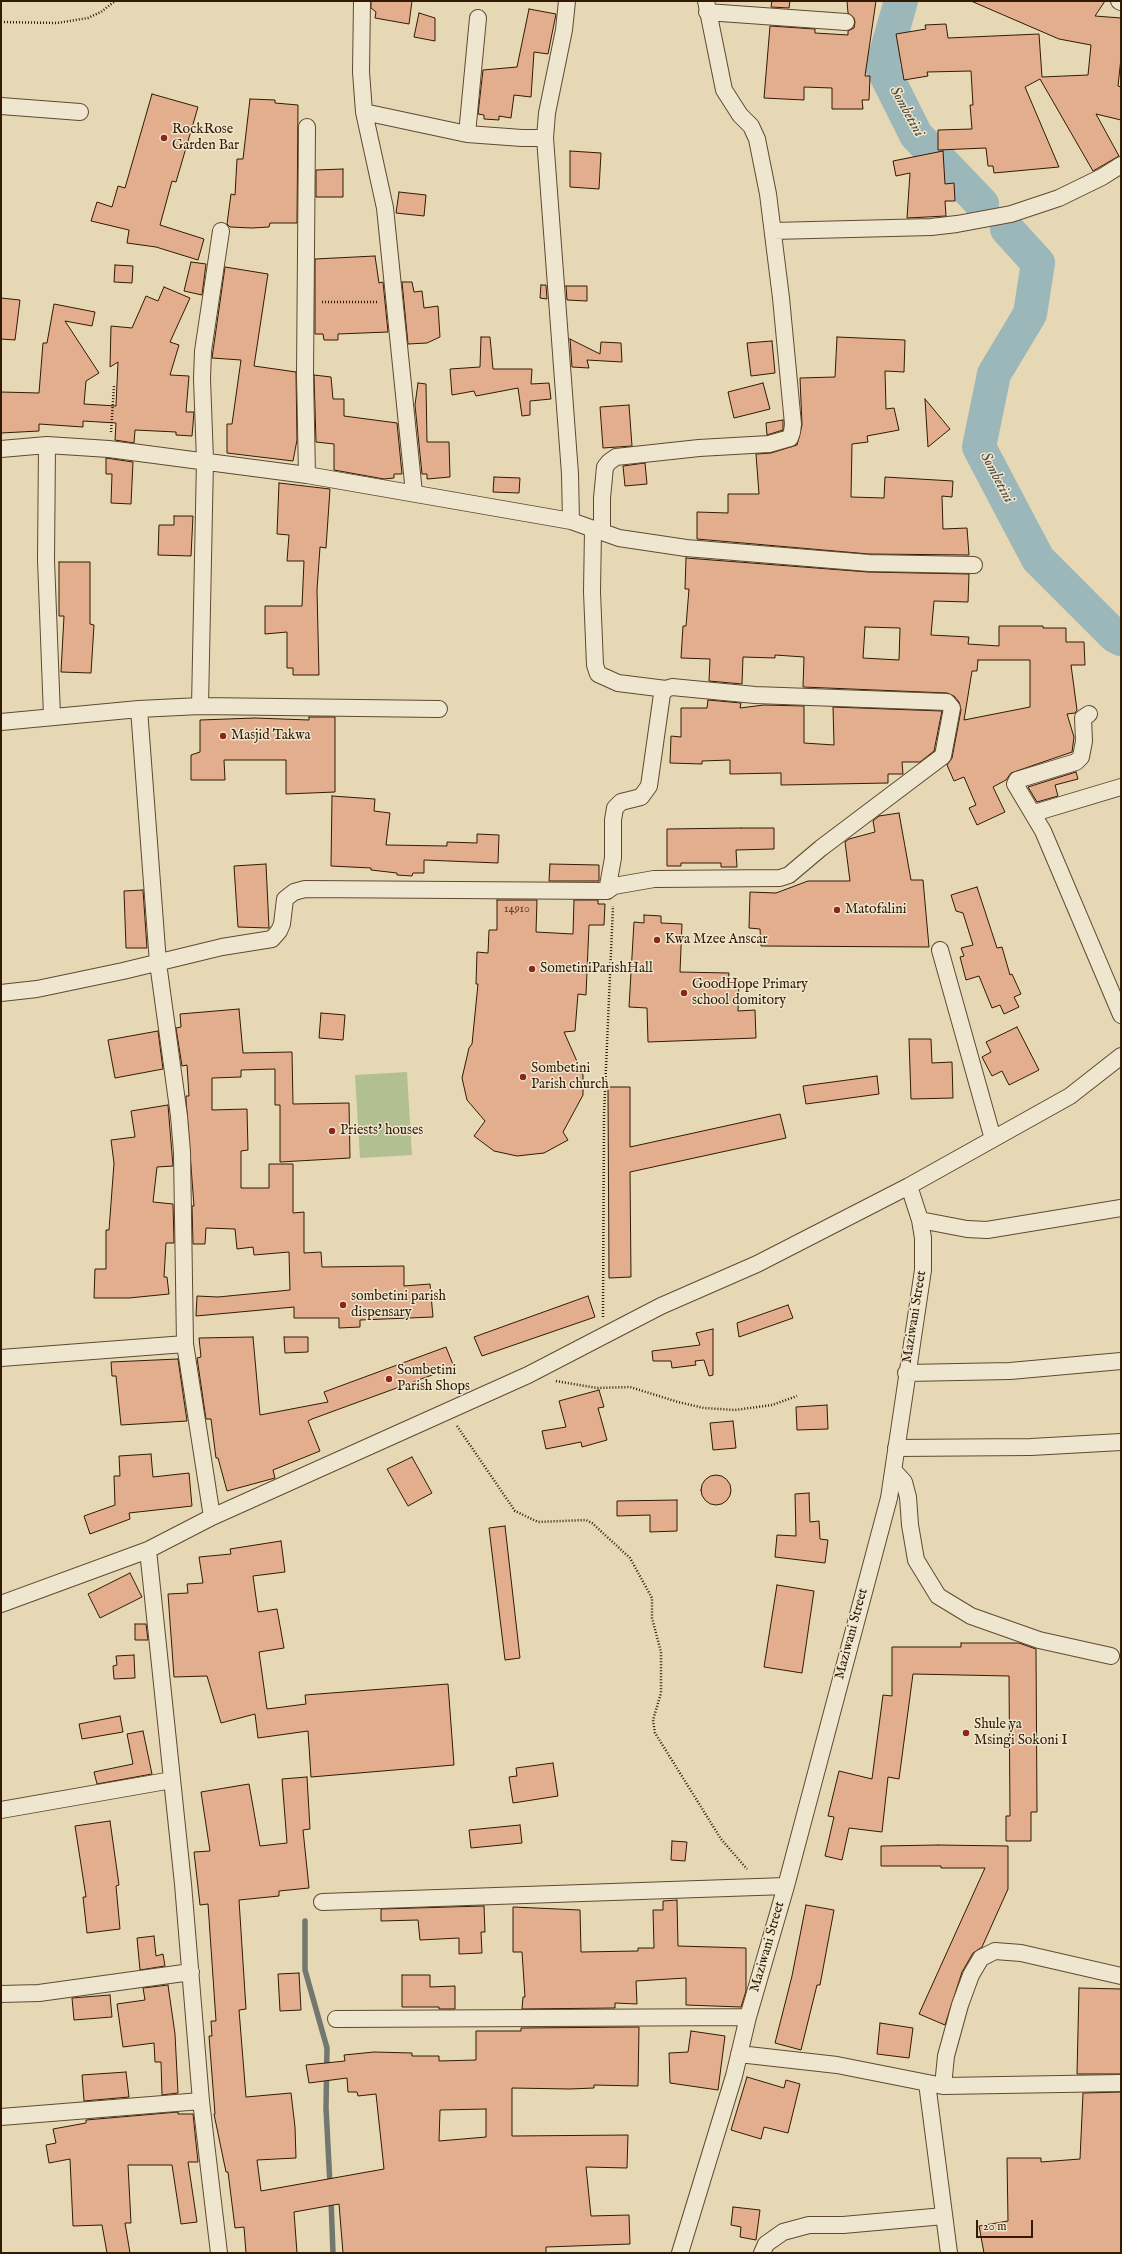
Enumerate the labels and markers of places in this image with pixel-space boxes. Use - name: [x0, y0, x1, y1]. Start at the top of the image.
- place label: RockRose Garden Bar: [172, 122, 239, 154]
- marker: RockRose Garden Bar: [159, 133, 169, 143]
- place label: Masjid Takwa: [231, 728, 310, 744]
- marker: Masjid Takwa: [218, 731, 228, 741]
- place label: Matofalini: [845, 902, 906, 918]
- marker: Matofalini: [832, 905, 842, 915]
- place label: Kwa Mzee Anscar: [665, 932, 768, 948]
- marker: Kwa Mzee Anscar: [652, 935, 662, 945]
- place label: SometiniParishHall: [540, 961, 653, 977]
- marker: SometiniParishHall: [527, 964, 537, 974]
- place label: GoodHope Primary school domitory: [692, 977, 808, 1010]
- marker: GoodHope Primary school domitory: [679, 988, 689, 998]
- place label: Sombetini Parish church: [531, 1061, 609, 1094]
- marker: Sombetini Parish church: [518, 1072, 528, 1082]
- place label: Priests' houses: [340, 1123, 423, 1139]
- marker: Priests' houses: [327, 1126, 337, 1136]
- place label: sombetini parish dispensary: [351, 1289, 446, 1322]
- marker: sombetini parish dispensary: [338, 1300, 348, 1310]
- place label: Sombetini Parish Shops: [397, 1363, 470, 1396]
- marker: Sombetini Parish Shops: [384, 1374, 394, 1384]
- place label: Shule ya Msingi Sokoni I: [974, 1717, 1068, 1750]
- marker: Shule ya Msingi Sokoni I: [961, 1728, 971, 1738]

